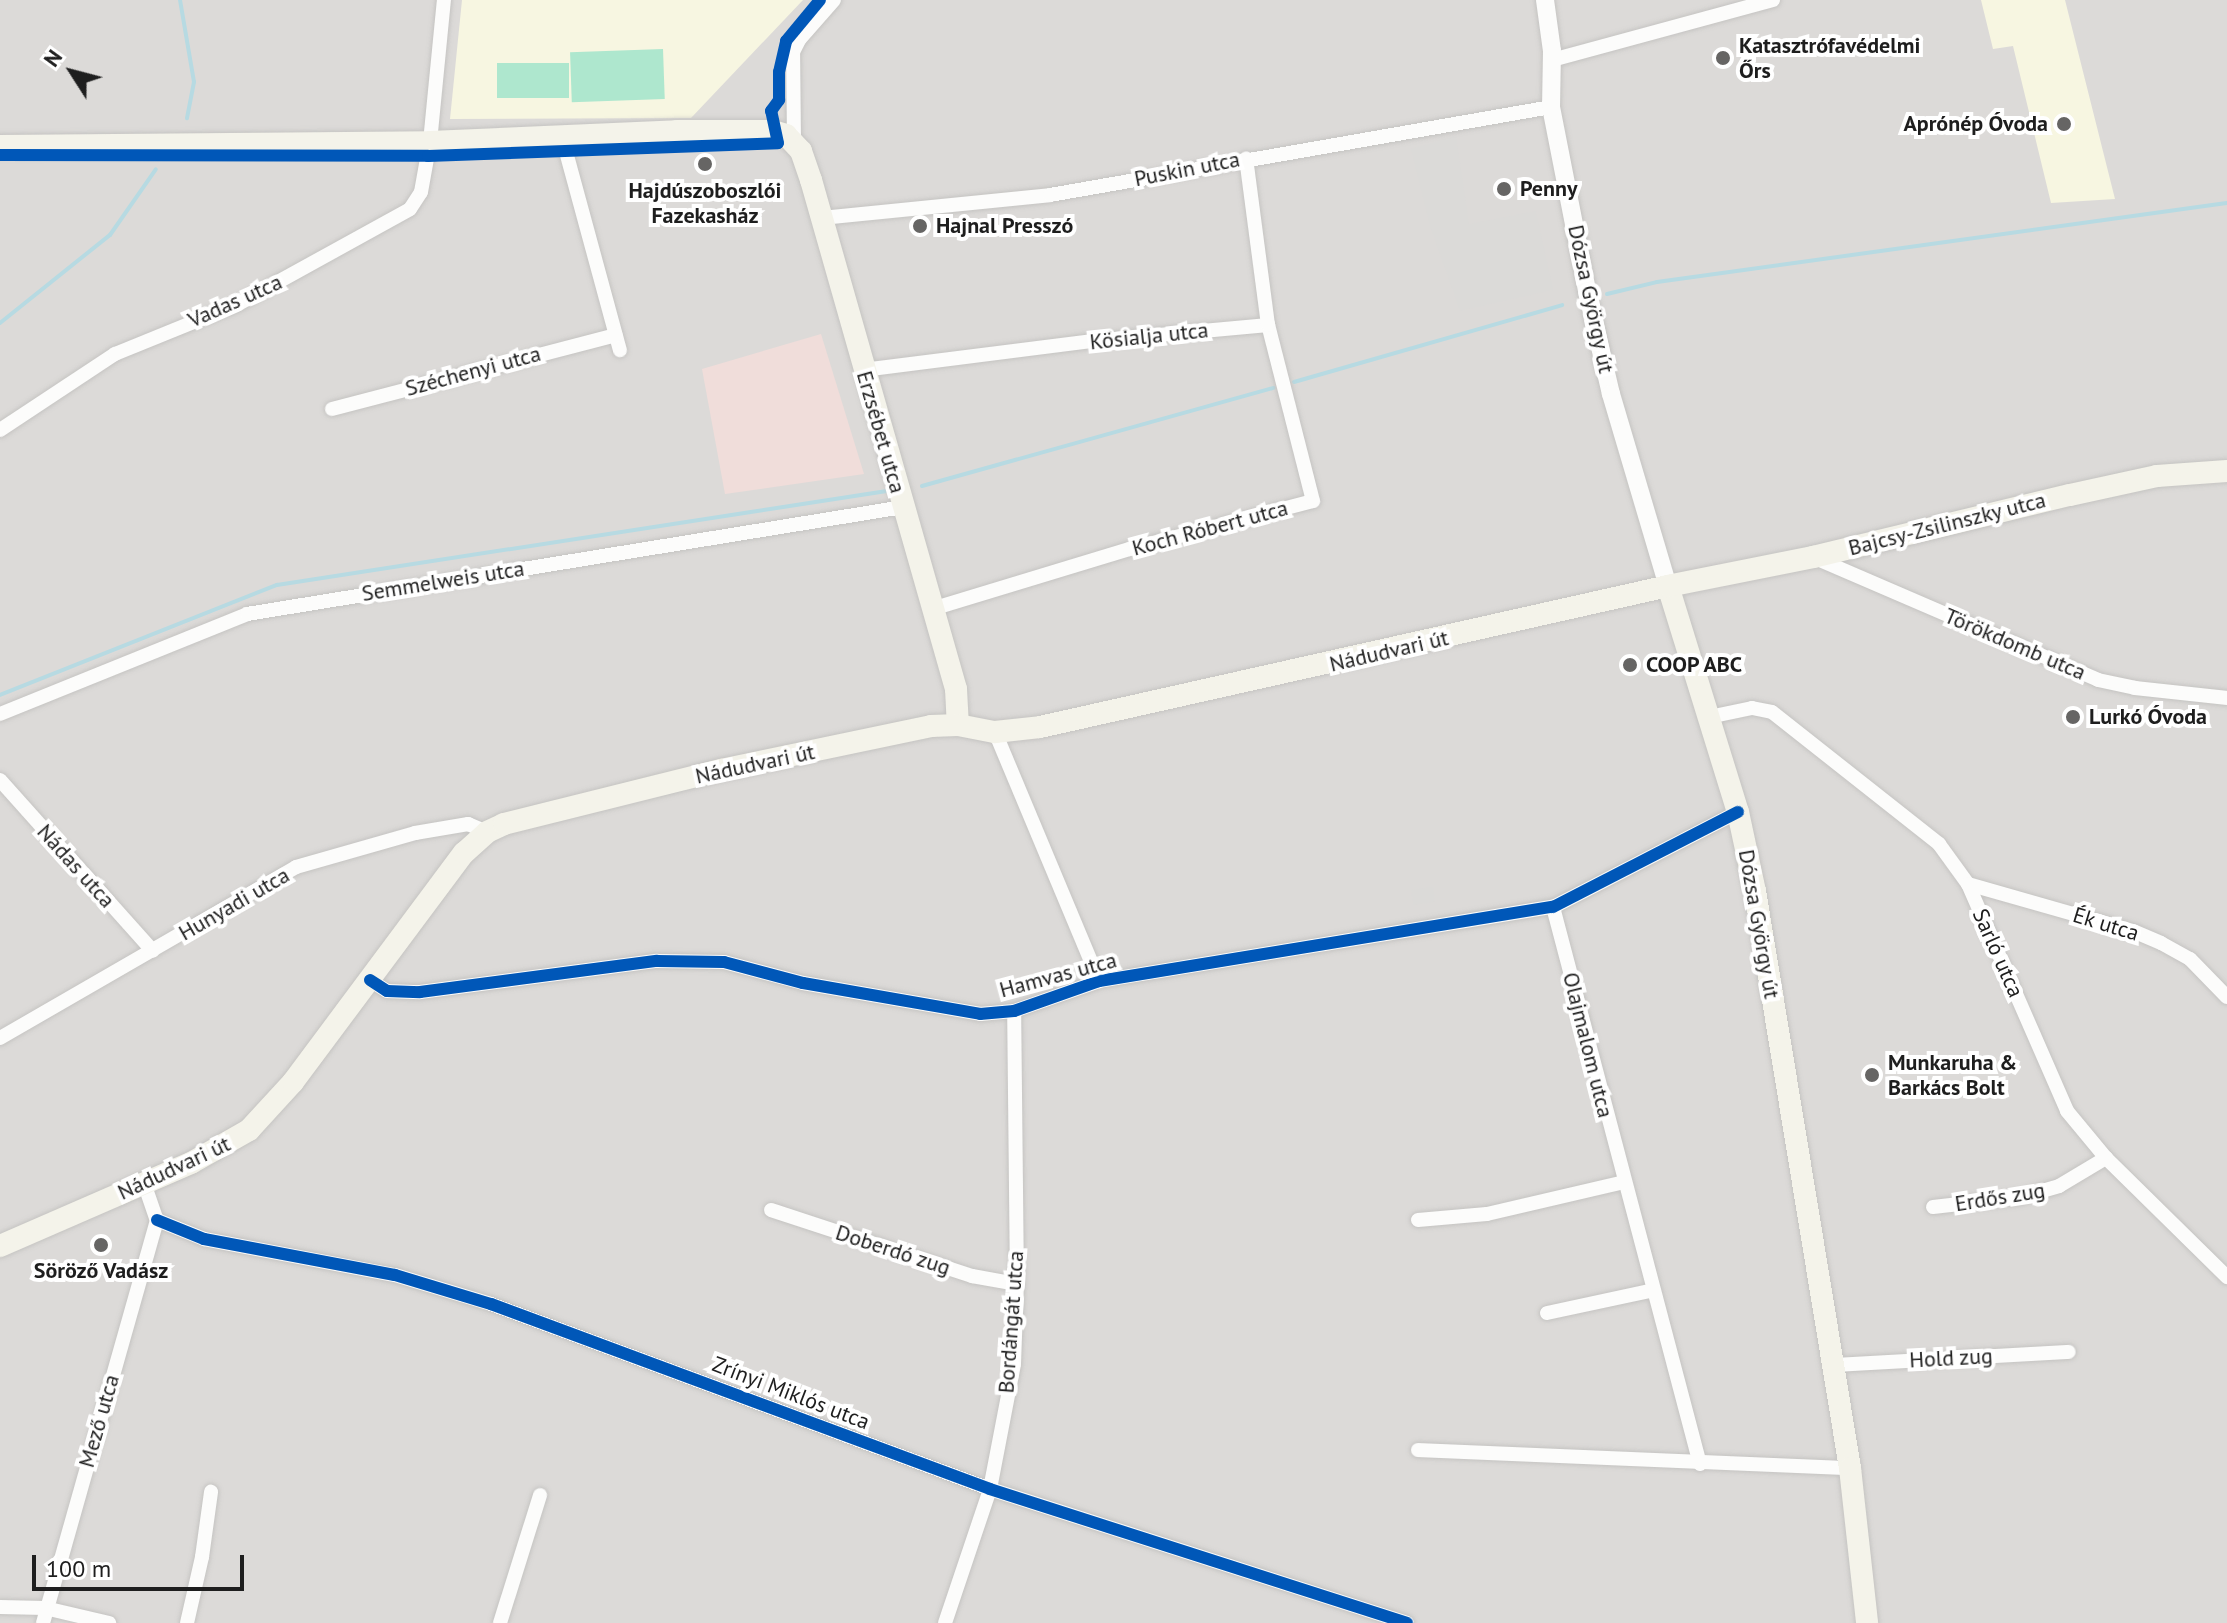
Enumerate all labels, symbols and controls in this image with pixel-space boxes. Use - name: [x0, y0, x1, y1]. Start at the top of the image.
- north arrow: [32, 32, 112, 112]
- place label: Katasztrófavédelmi Őrs: [1739, 32, 1920, 84]
- text: N: [37, 44, 68, 72]
- marker: Katasztrófavédelmi Őrs: [1714, 49, 1732, 67]
- place label: Aprónép Óvoda: [1903, 111, 2048, 137]
- marker: Aprónép Óvoda: [2055, 115, 2073, 133]
- street label: Puskin utca: [1132, 146, 1242, 192]
- marker: Hajdúszoboszlói Fazekasház: [696, 155, 714, 173]
- place label: Penny: [1520, 176, 1577, 202]
- place label: Hajdúszoboszlói Fazekasház: [629, 177, 781, 228]
- marker: Penny: [1495, 180, 1513, 198]
- place label: Hajnal Presszó: [936, 213, 1073, 239]
- marker: Hajnal Presszó: [911, 217, 929, 235]
- street label: Dózsa György út: [1562, 222, 1620, 376]
- street label: Vadas utca: [184, 269, 286, 333]
- street label: Kösialja utca: [1088, 317, 1210, 355]
- street label: Széchenyi utca: [402, 340, 544, 402]
- street label: Erzsébet utca: [851, 368, 911, 496]
- street label: Bajcsy-Zsilinszky utca: [1845, 487, 2049, 561]
- street label: Koch Róbert utca: [1129, 495, 1291, 561]
- street label: Semmelweis utca: [360, 555, 526, 607]
- street label: Törökdomb utca: [1940, 602, 2090, 686]
- street label: Nádudvari út: [1327, 624, 1451, 678]
- place label: COOP ABC: [1646, 652, 1744, 678]
- marker: COOP ABC: [1621, 656, 1639, 674]
- place label: Lurkó Óvoda: [2089, 704, 2207, 730]
- marker: Lurkó Óvoda: [2064, 708, 2082, 726]
- street label: Nádudvari út: [693, 738, 817, 790]
- street label: Nádas utca: [32, 819, 120, 913]
- street label: Dózsa György út: [1733, 847, 1785, 1001]
- street label: Hunyadi utca: [174, 862, 294, 946]
- street label: Ék utca: [2070, 901, 2142, 947]
- street label: Sarló utca: [1967, 905, 2029, 1001]
- street label: Hamvas utca: [997, 947, 1119, 1003]
- street label: Olajmalom utca: [1557, 970, 1619, 1120]
- place label: Munkaruha & Barkács Bolt: [1888, 1049, 2017, 1100]
- marker: Munkaruha & Barkács Bolt: [1863, 1066, 1881, 1084]
- street label: Nádudvari út: [113, 1130, 235, 1206]
- street label: Erdős zug: [1953, 1177, 2047, 1217]
- street label: Doberdó zug: [832, 1219, 954, 1281]
- marker: Söröző Vadász: [92, 1236, 110, 1254]
- street label: Bordángát utca: [993, 1250, 1029, 1394]
- place label: Söröző Vadász: [33, 1258, 169, 1284]
- street label: Hold zug: [1908, 1343, 1994, 1373]
- street label: Zrínyi Miklós utca: [709, 1351, 873, 1435]
- street label: Mező utca: [73, 1372, 125, 1470]
- scale bar: [36, 1539, 248, 1589]
- text: 100 m: [46, 1553, 111, 1584]

